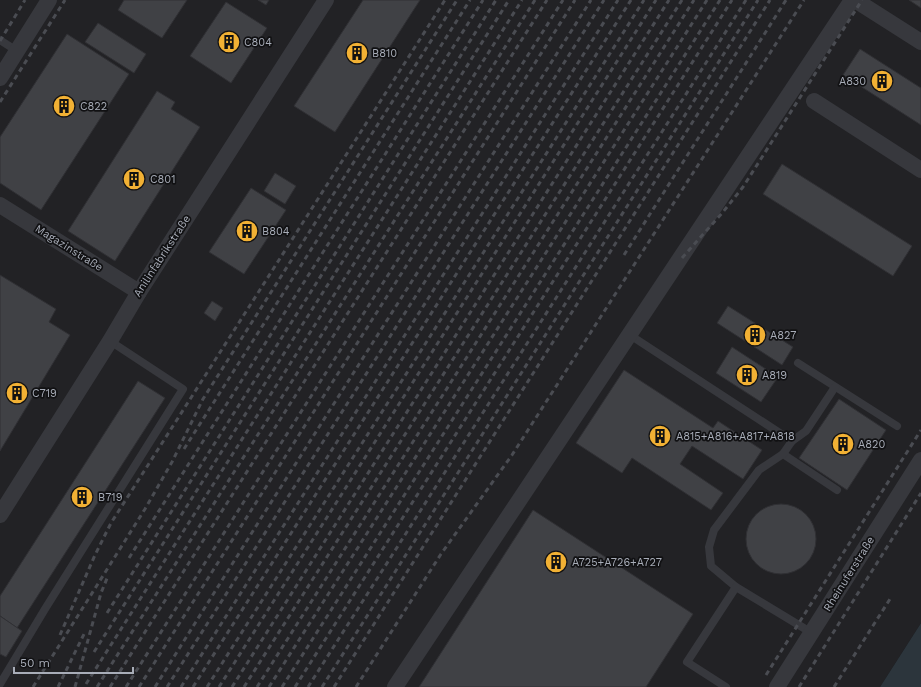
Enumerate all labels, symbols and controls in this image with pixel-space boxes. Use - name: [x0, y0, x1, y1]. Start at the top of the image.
- building icon: C804: [216, 29, 242, 55]
- place label: C804: [244, 36, 272, 49]
- building icon: B810: [344, 40, 370, 66]
- place label: B810: [372, 47, 397, 60]
- building icon: A830: [869, 68, 895, 94]
- place label: A830: [839, 75, 866, 88]
- building icon: C822: [51, 93, 77, 119]
- place label: C822: [80, 100, 107, 113]
- building icon: C801: [121, 166, 147, 192]
- place label: C801: [150, 173, 175, 186]
- street label: Anilinfabrikstraße: [131, 213, 193, 299]
- building icon: B804: [234, 218, 260, 244]
- street label: Magazinstraße: [33, 222, 105, 274]
- place label: B804: [262, 225, 290, 238]
- building icon: A827: [742, 322, 768, 348]
- place label: A827: [770, 329, 796, 342]
- building icon: A819: [734, 362, 760, 388]
- place label: A819: [762, 369, 787, 382]
- building icon: C719: [4, 380, 30, 406]
- place label: C719: [32, 387, 57, 400]
- building icon: A815+A816+A817+A818: [647, 423, 673, 449]
- place label: A815+A816+A817+A818: [676, 430, 795, 443]
- building icon: A820: [830, 431, 856, 457]
- place label: A820: [858, 438, 885, 451]
- building icon: B719: [69, 484, 95, 510]
- place label: B719: [98, 491, 123, 504]
- street label: Rheinuferstraße: [821, 534, 877, 614]
- building icon: A725+A726+A727: [543, 549, 569, 575]
- place label: A725+A726+A727: [572, 556, 662, 569]
- scale bar: [14, 649, 133, 675]
- text: 50 m: [20, 656, 50, 670]

